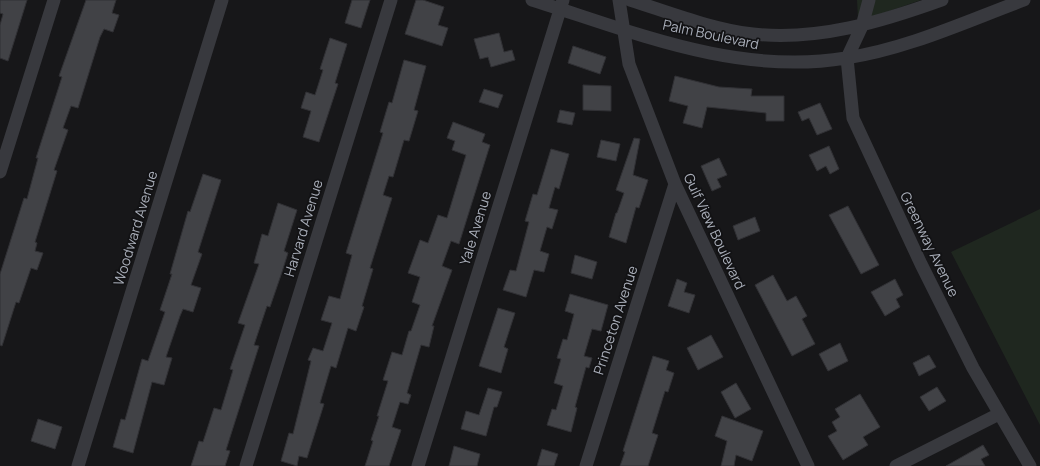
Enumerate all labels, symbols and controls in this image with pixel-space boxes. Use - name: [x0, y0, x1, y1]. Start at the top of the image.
- street label: Palm Boulevard: [661, 15, 761, 53]
- street label: Woodward Avenue: [108, 168, 162, 288]
- street label: Gulf View Boulevard: [680, 170, 750, 292]
- street label: Harvard Avenue: [279, 177, 327, 279]
- street label: Greenway Avenue: [896, 188, 964, 300]
- street label: Yale Avenue: [455, 189, 495, 267]
- street label: Princeton Avenue: [588, 263, 642, 377]

